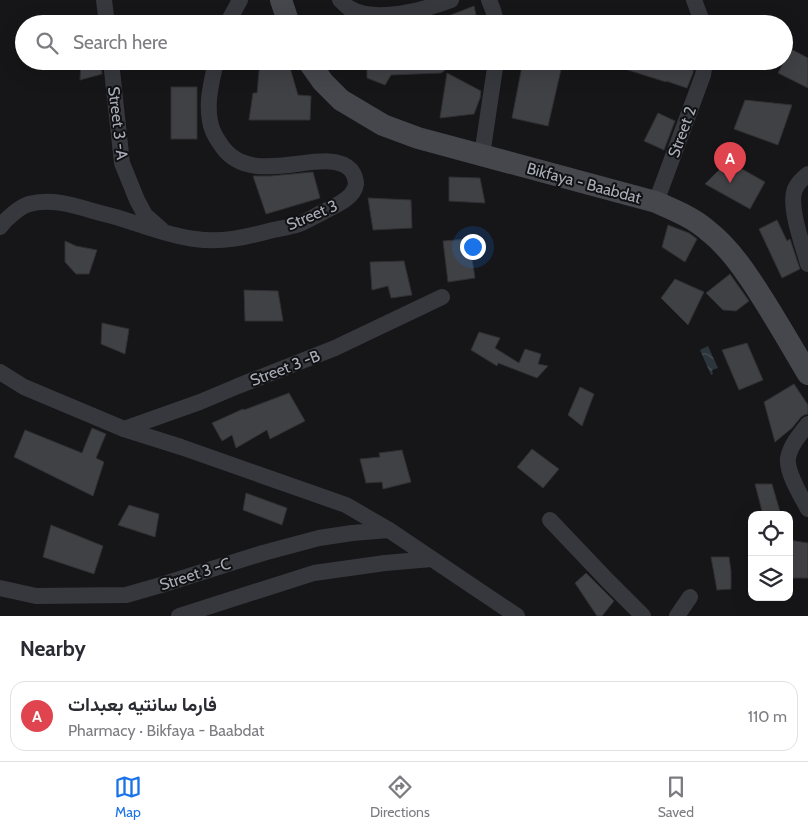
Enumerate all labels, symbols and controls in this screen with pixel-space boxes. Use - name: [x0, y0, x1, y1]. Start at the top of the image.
- search box: [15, 15, 793, 70]
- icon: search: [33, 29, 61, 57]
- text: Search here: [73, 31, 167, 54]
- street label: Street 3 -A: [104, 85, 132, 161]
- street label: Street 2: [664, 104, 700, 160]
- pin: A: [714, 142, 746, 183]
- street label: Bikfaya - Baabdat: [525, 159, 644, 208]
- street label: Street 3: [284, 196, 340, 234]
- your location: [460, 234, 486, 260]
- street label: Street 3 -B: [247, 346, 323, 390]
- map controls: [748, 511, 793, 601]
- button: locate: [748, 511, 793, 556]
- street label: Street 3 -C: [157, 554, 233, 594]
- button: layers: [748, 556, 793, 601]
- text: Nearby: [20, 636, 86, 661]
- text: فارما سانتيه بعبدات: [68, 693, 217, 716]
- text: A: [32, 707, 42, 726]
- text: 110 m: [748, 707, 787, 726]
- text: Pharmacy · Bikfaya - Baabdat: [68, 721, 264, 740]
- tab: Map: [114, 773, 142, 821]
- tab: Directions: [370, 773, 430, 821]
- tab: Saved: [658, 773, 694, 821]

